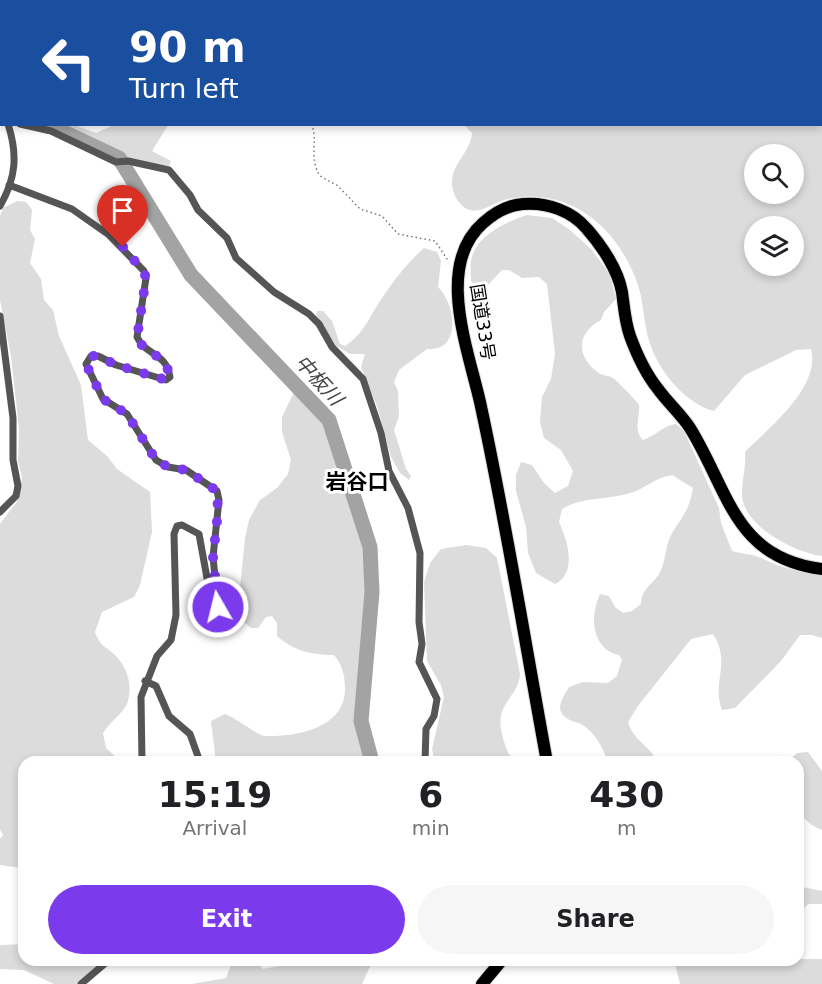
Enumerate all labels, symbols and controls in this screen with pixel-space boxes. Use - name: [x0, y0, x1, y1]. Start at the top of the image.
- text: 90 m: [129, 23, 246, 72]
- icon: left: [30, 24, 108, 102]
- text: Turn left: [129, 73, 239, 104]
- map controls: [744, 144, 804, 276]
- button: search: [744, 144, 804, 204]
- pin: [97, 185, 148, 247]
- icon: arrive: [106, 194, 139, 227]
- button: layers: [744, 216, 804, 276]
- street label: 国道33号: [467, 282, 499, 362]
- water label: 中板川: [290, 350, 349, 412]
- district label: 岩谷口: [326, 470, 389, 494]
- position arrow: [186, 575, 250, 639]
- text: 15:19: [158, 774, 272, 815]
- text: 6: [418, 774, 443, 815]
- text: 430: [589, 774, 664, 815]
- text: Arrival: [182, 816, 247, 840]
- text: min: [412, 816, 450, 840]
- text: m: [617, 816, 637, 840]
- button: Exit: [48, 885, 405, 954]
- button: Share: [417, 885, 774, 954]

